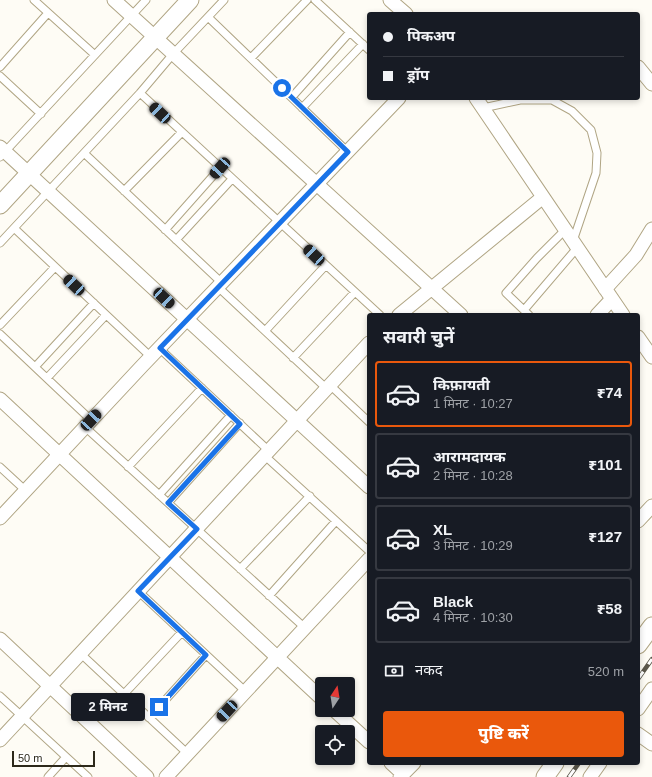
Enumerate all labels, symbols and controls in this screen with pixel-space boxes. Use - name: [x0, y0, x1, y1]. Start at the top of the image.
- text: पिकअप: [407, 27, 455, 44]
- text: ड्रॉप: [407, 66, 429, 83]
- route start: [273, 79, 291, 97]
- car: [147, 100, 173, 126]
- car: [208, 155, 232, 181]
- car: [301, 242, 327, 268]
- car: [61, 272, 87, 298]
- car: [151, 285, 177, 311]
- text: सवारी चुनें: [383, 327, 454, 347]
- icon: car: [385, 376, 421, 412]
- text: किफ़ायती: [433, 376, 490, 393]
- text: ₹74: [597, 384, 622, 401]
- text: 1 मिनट · 10:27: [433, 396, 513, 411]
- car: [78, 407, 104, 433]
- icon: car: [385, 448, 421, 484]
- text: आरामदायक: [433, 448, 506, 465]
- text: ₹101: [588, 456, 622, 473]
- text: 2 मिनट · 10:28: [433, 468, 513, 483]
- icon: car: [385, 520, 421, 556]
- text: XL: [433, 521, 452, 538]
- text: ₹127: [588, 528, 622, 545]
- text: 3 मिनट · 10:29: [433, 538, 513, 553]
- icon: car: [385, 592, 421, 628]
- text: Black: [433, 593, 473, 610]
- text: ₹58: [597, 600, 622, 617]
- text: 4 मिनट · 10:30: [433, 610, 513, 625]
- icon: cash: [383, 660, 405, 682]
- text: नकद: [415, 661, 443, 678]
- text: 520 m: [588, 664, 624, 679]
- north arrow: [315, 677, 355, 717]
- map controls: [315, 677, 355, 765]
- callout: 2 मिनट: [71, 693, 145, 721]
- route end: [150, 698, 168, 716]
- car: [214, 698, 240, 724]
- text: 2 मिनट: [89, 699, 127, 714]
- button: पुष्टि करें: [383, 711, 624, 757]
- button: locate: [315, 725, 355, 765]
- scale bar: [12, 749, 95, 768]
- text: 50 m: [18, 752, 42, 764]

